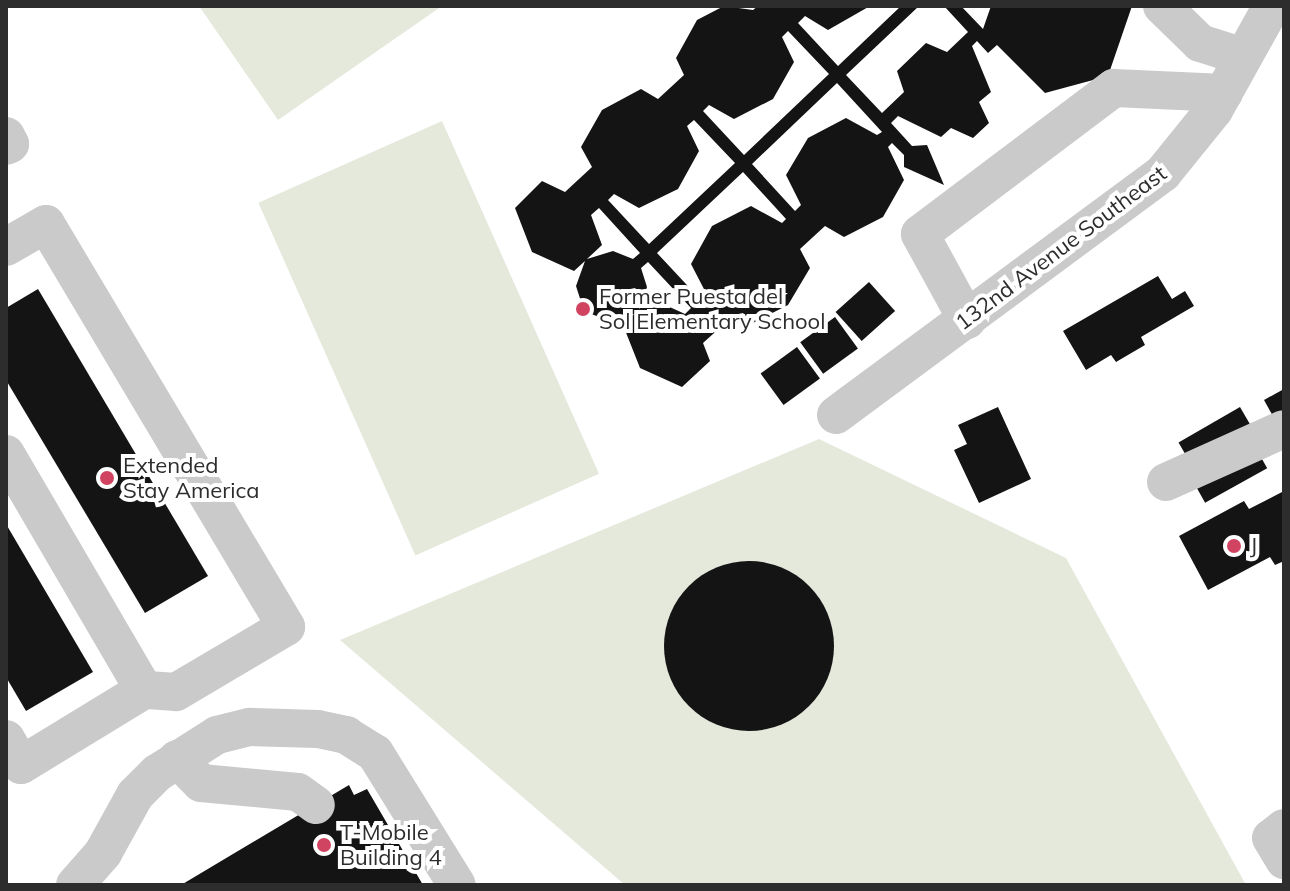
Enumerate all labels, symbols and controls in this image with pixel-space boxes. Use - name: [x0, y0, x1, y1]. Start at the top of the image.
- street label: 132nd Avenue Southeast: [950, 160, 1172, 336]
- place label: Former Puesta del Sol Elementary School: [599, 283, 825, 334]
- marker: Former Puesta del Sol Elementary School: [574, 300, 592, 318]
- place label: Extended Stay America: [123, 452, 260, 504]
- marker: Extended Stay America: [98, 469, 116, 487]
- place label: J: [1250, 533, 1257, 559]
- marker: J: [1225, 537, 1243, 555]
- place label: T-Mobile Building 4: [340, 819, 442, 870]
- marker: T-Mobile Building 4: [315, 836, 333, 854]

